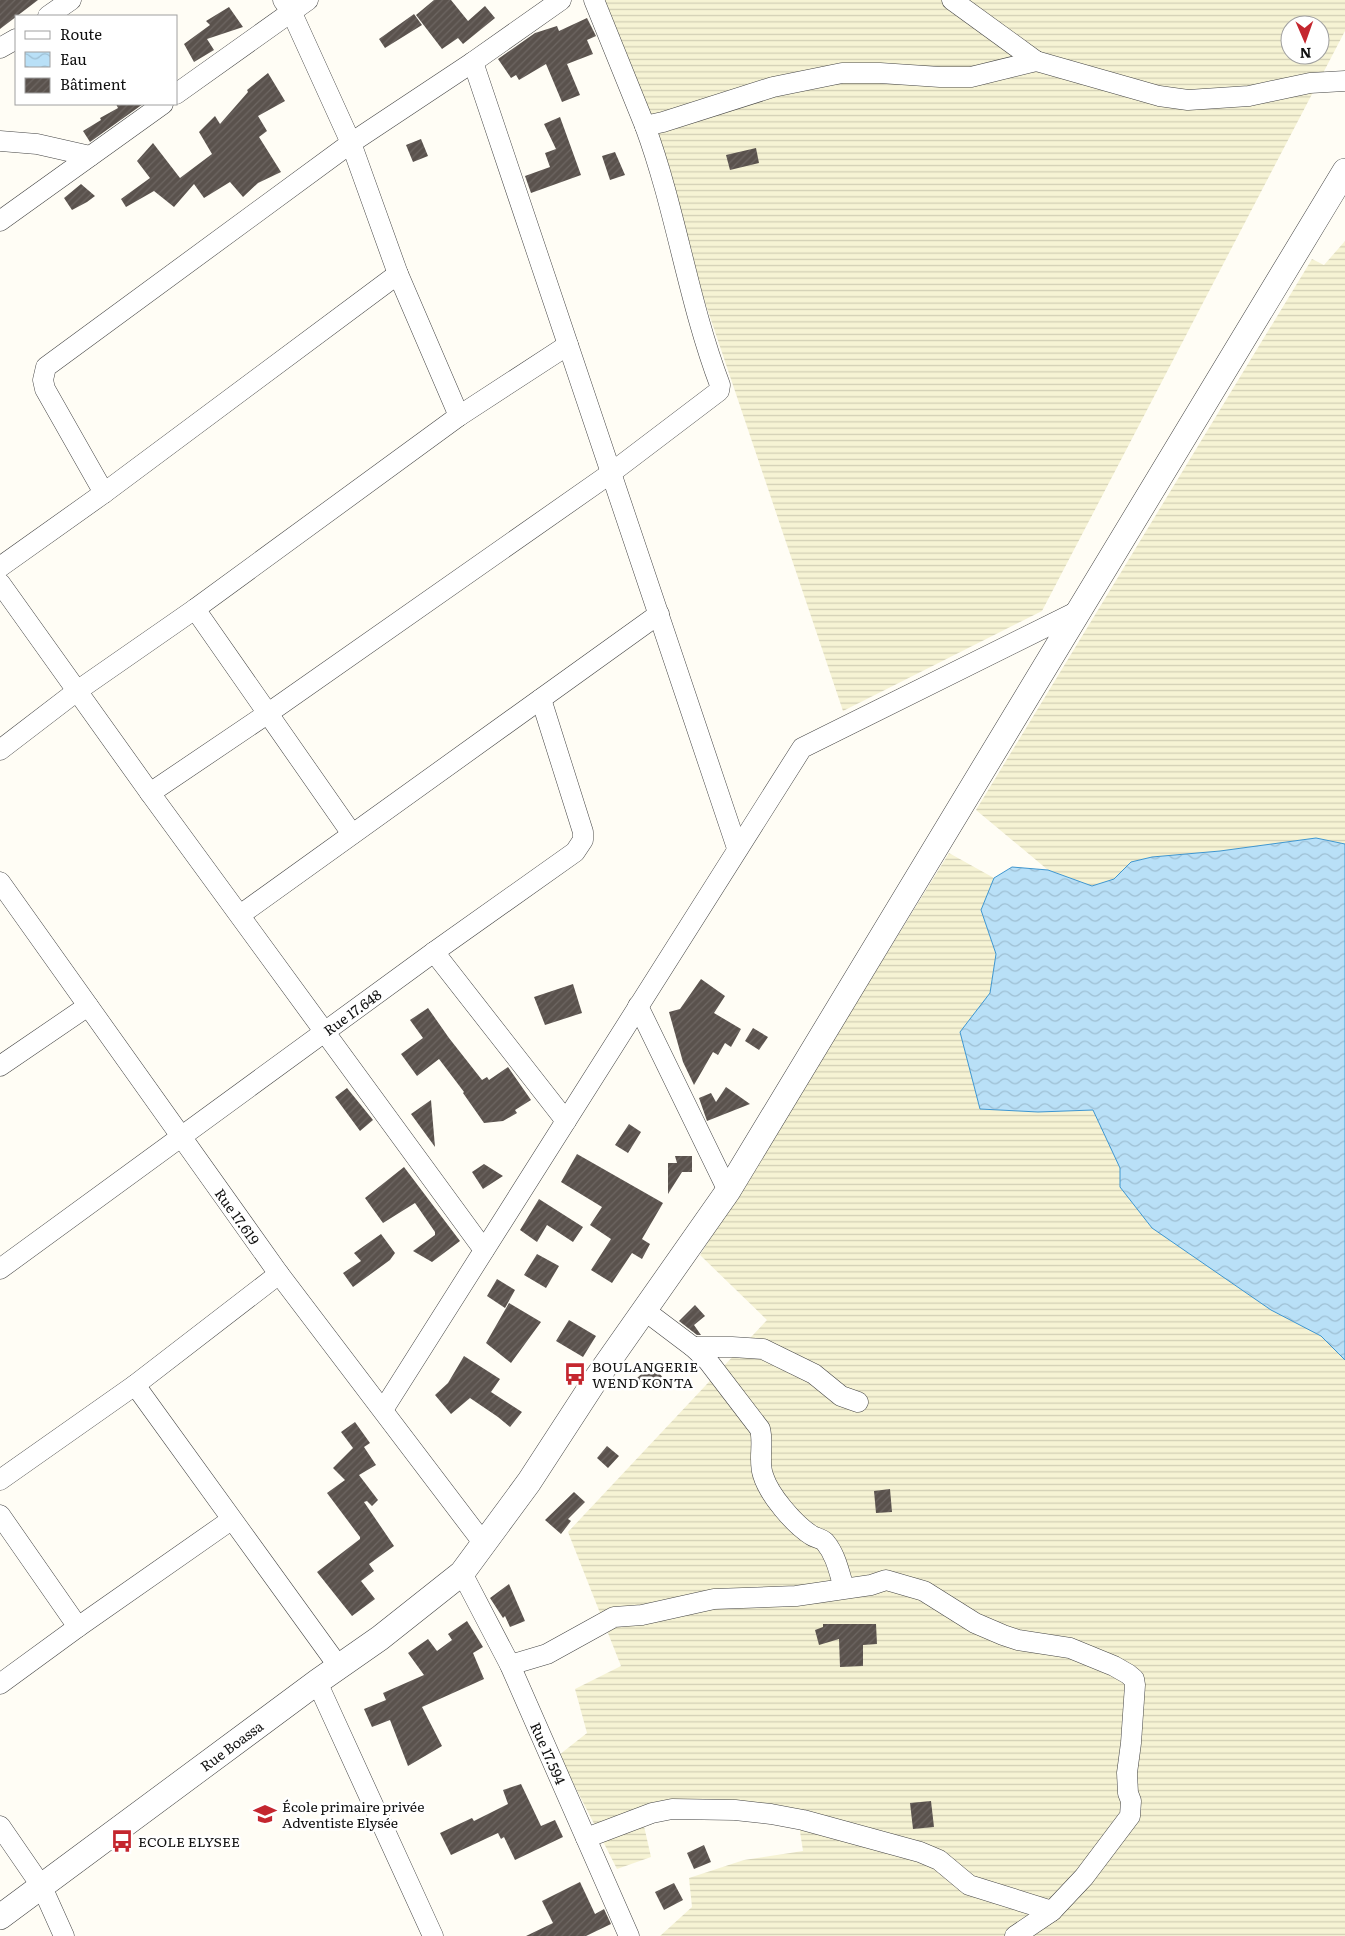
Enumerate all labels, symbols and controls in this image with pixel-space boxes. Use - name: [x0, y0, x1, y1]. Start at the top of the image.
- legend: [15, 15, 178, 105]
- north arrow: [1280, 15, 1330, 65]
- text: Route: [60, 22, 102, 45]
- text: N: [1299, 44, 1312, 64]
- text: Eau: [60, 47, 87, 70]
- text: Bâtiment: [60, 72, 126, 95]
- street label: Rue 17.648: [319, 984, 385, 1040]
- street label: Rue 17.619: [211, 1184, 265, 1248]
- place label: BOULANGERIE WEND KONTA: [592, 1356, 698, 1392]
- bus stop icon: BOULANGERIE WEND KONTA: [562, 1361, 588, 1387]
- street label: Rue Boassa: [196, 1715, 267, 1775]
- street label: Rue 17.594: [526, 1719, 571, 1788]
- place label: École primaire privée Adventiste Elysée: [282, 1796, 424, 1832]
- school or university icon: École primaire privée Adventiste Elysée: [252, 1801, 278, 1827]
- bus stop icon: ECOLE ELYSEE: [109, 1828, 135, 1854]
- place label: ECOLE ELYSEE: [138, 1831, 240, 1851]

